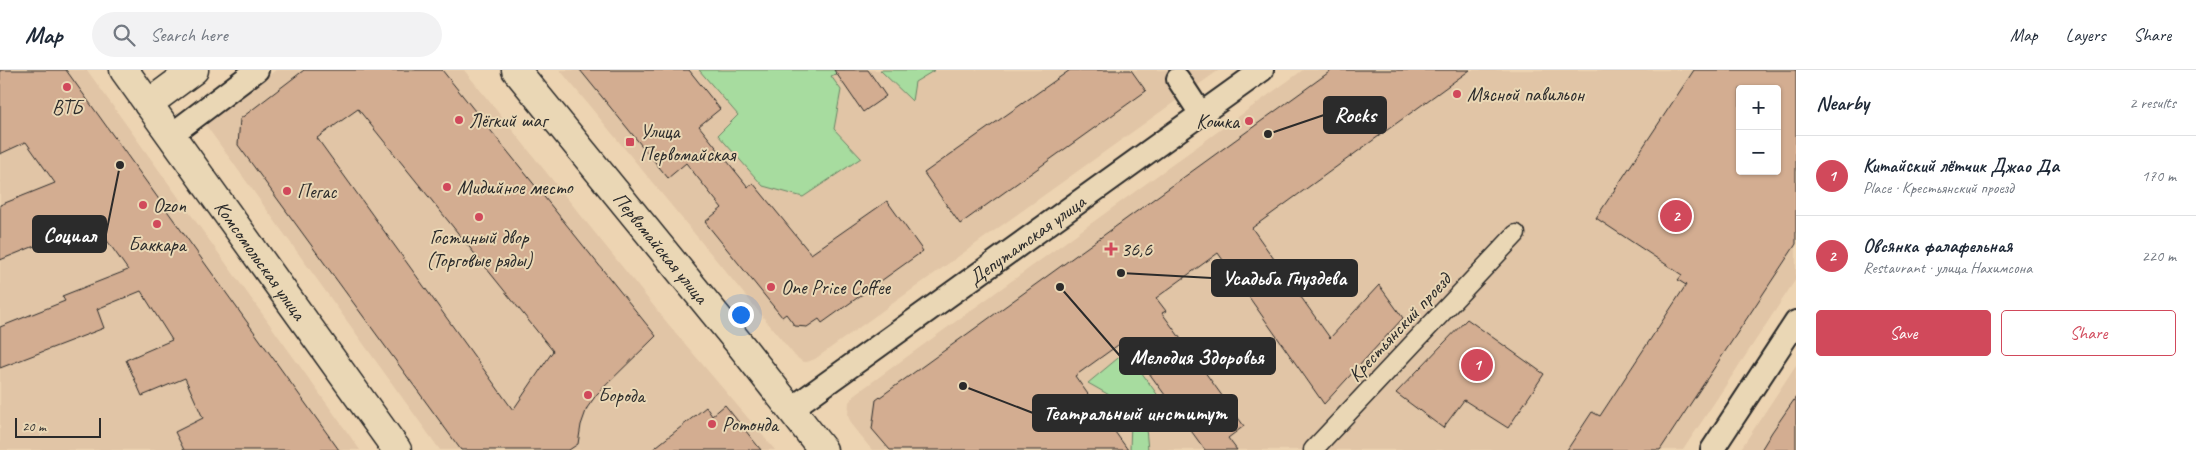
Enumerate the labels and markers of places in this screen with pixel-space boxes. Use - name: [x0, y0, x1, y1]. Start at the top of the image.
- marker: ВТБ: [61, 81, 73, 93]
- place label: Мясной павильон: [1467, 82, 1586, 107]
- marker: Мясной павильон: [1451, 88, 1463, 100]
- place label: ВТБ: [52, 95, 84, 120]
- callout: Rocks: [1324, 97, 1386, 133]
- place label: Лёгкий шаг: [469, 108, 550, 133]
- place label: Кошка: [1196, 109, 1241, 134]
- marker: Лёгкий шаг: [453, 114, 465, 126]
- marker: Кошка: [1243, 115, 1255, 127]
- place label: Улица Первомайская: [640, 119, 737, 167]
- marker: Улица Первомайская: [624, 136, 636, 148]
- place label: Мидийное место: [457, 175, 573, 200]
- place label: Пегас: [297, 179, 337, 204]
- marker: Мидийное место: [441, 181, 453, 193]
- marker: Пегас: [281, 185, 293, 197]
- place label: Ozon: [153, 193, 187, 218]
- pin: 2: [1660, 197, 1692, 235]
- marker: Ozon: [137, 199, 149, 211]
- marker: Гостиный двор (Торговые ряды): [473, 211, 485, 223]
- callout: Социал: [33, 216, 106, 252]
- marker: Баккара: [151, 218, 163, 230]
- place label: Гостиный двор (Торговые ряды): [426, 225, 533, 273]
- place label: Баккара: [128, 232, 187, 257]
- place label: 36,6: [1121, 237, 1153, 262]
- marker: 36,6: [1105, 243, 1117, 255]
- callout: Усадьба Гнуздева: [1212, 260, 1357, 296]
- place label: One Price Coffee: [781, 275, 891, 300]
- marker: One Price Coffee: [765, 281, 777, 293]
- callout: Мелодия Здоровья: [1120, 338, 1275, 374]
- pin: 1: [1461, 346, 1493, 384]
- place label: Борода: [598, 383, 646, 408]
- marker: Борода: [582, 389, 594, 401]
- callout: Театральный институт: [1033, 395, 1237, 431]
- place label: Ротонда: [722, 412, 780, 437]
- marker: Ротонда: [706, 418, 718, 430]

